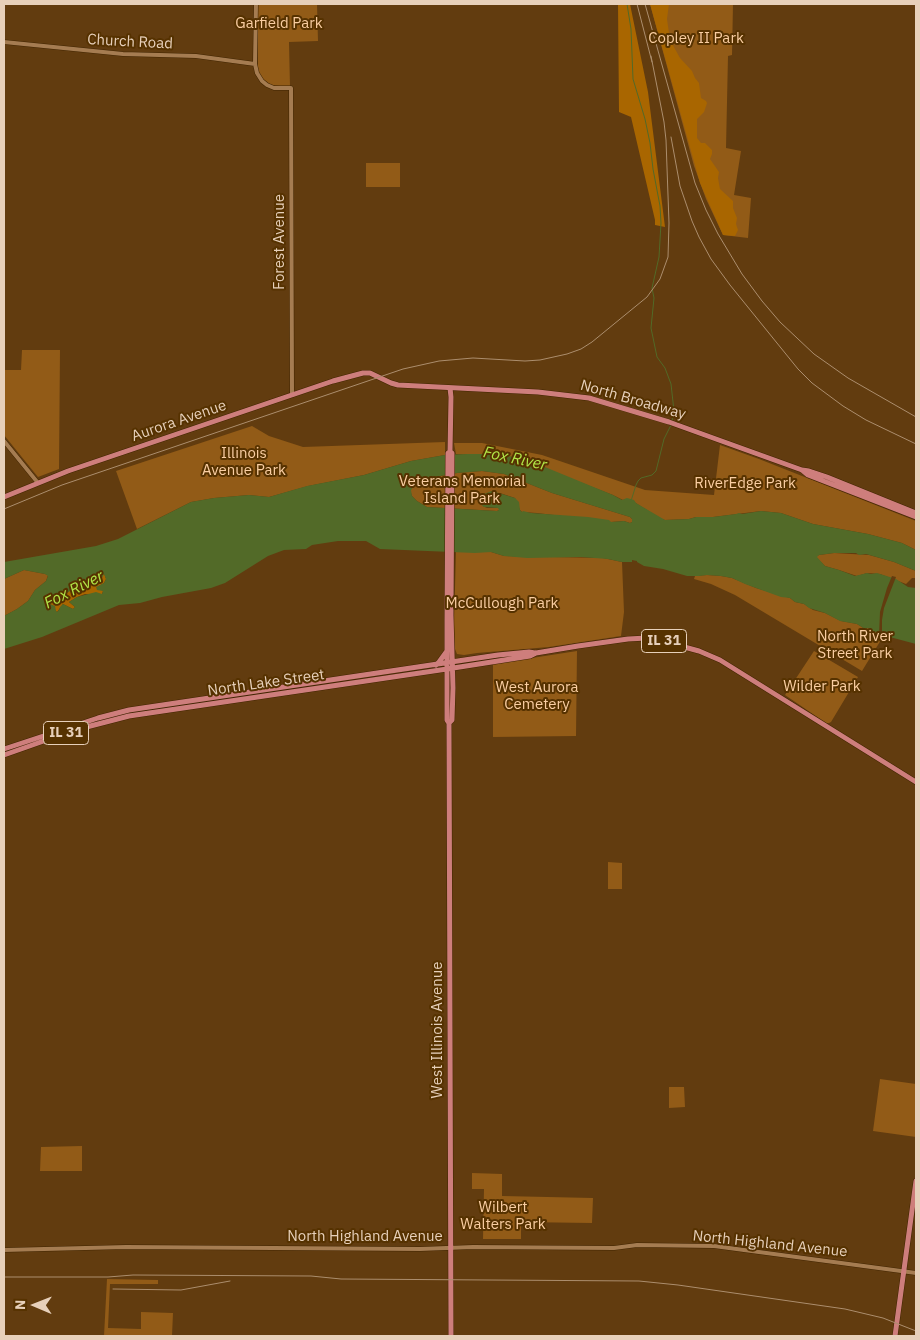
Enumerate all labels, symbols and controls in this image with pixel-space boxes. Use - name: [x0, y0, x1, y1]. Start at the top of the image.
- park label: Garfield Park: [235, 15, 323, 33]
- park label: Copley II Park: [648, 30, 744, 48]
- street label: Church Road: [87, 31, 173, 53]
- street label: Forest Avenue: [271, 194, 289, 290]
- street label: North Broadway: [578, 376, 688, 424]
- street label: Aurora Avenue: [129, 396, 229, 446]
- water label: Fox River: [482, 443, 548, 475]
- park label: Illinois Avenue Park: [202, 445, 286, 480]
- park label: Veterans Memorial Island Park: [399, 473, 525, 508]
- park label: RiverEdge Park: [694, 475, 796, 493]
- water label: Fox River: [41, 567, 107, 613]
- park label: McCullough Park: [446, 595, 558, 613]
- park label: North River Street Park: [817, 628, 893, 663]
- road number: IL 31: [642, 630, 686, 652]
- street label: North Lake Street: [206, 666, 326, 700]
- park label: Wilder Park: [783, 678, 861, 696]
- park label: West Aurora Cemetery: [496, 679, 578, 714]
- road number: IL 31: [44, 721, 88, 744]
- street label: West Illinois Avenue: [429, 962, 447, 1098]
- park label: Wilbert Walters Park: [460, 1199, 546, 1234]
- street label: North Highland Avenue: [692, 1227, 848, 1261]
- street label: North Highland Avenue: [287, 1228, 443, 1246]
- north arrow: [10, 1280, 60, 1330]
- text: N: [11, 1300, 29, 1310]

